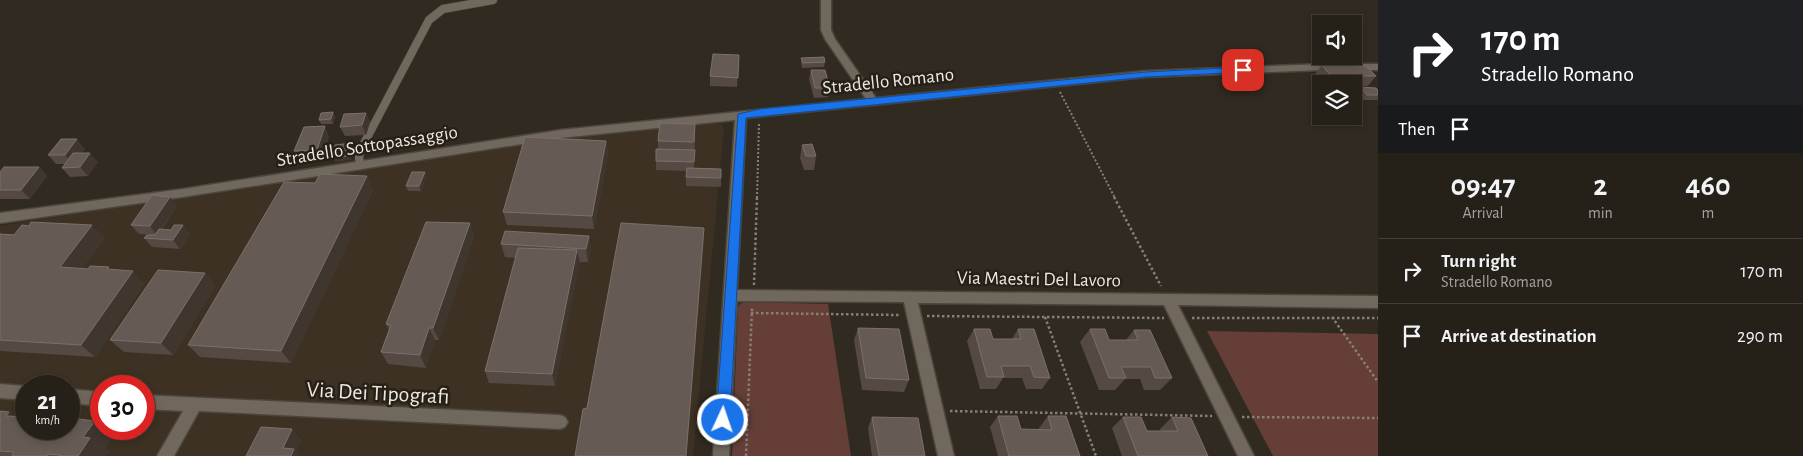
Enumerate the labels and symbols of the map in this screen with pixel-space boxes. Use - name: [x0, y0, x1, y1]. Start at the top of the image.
- pin: [1222, 49, 1264, 91]
- street label: Stradello Romano: [821, 65, 955, 98]
- street label: Stradello Sottopassaggio: [275, 123, 459, 170]
- street label: Via Maestri Del Lavoro: [957, 269, 1121, 290]
- speed limit sign: 30: [90, 375, 155, 440]
- street label: Via Dei Tipografi: [306, 378, 450, 408]
- position arrow: [696, 393, 748, 445]

